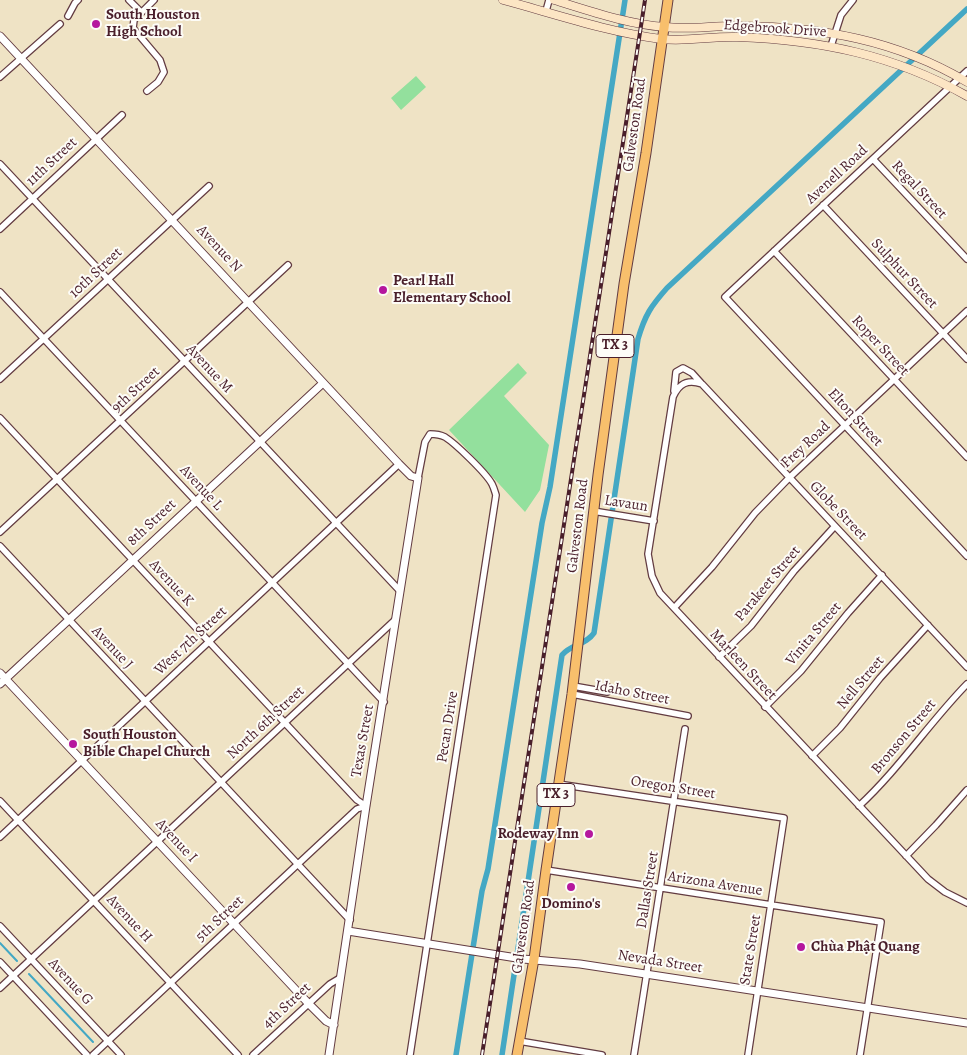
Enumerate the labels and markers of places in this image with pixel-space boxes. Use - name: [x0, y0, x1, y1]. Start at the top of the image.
- place label: South Houston High School: [106, 6, 200, 41]
- marker: South Houston High School: [90, 18, 102, 30]
- place label: Pearl Hall Elementary School: [393, 272, 511, 307]
- marker: Pearl Hall Elementary School: [377, 284, 389, 296]
- place label: South Houston Bible Chapel Church: [83, 726, 210, 761]
- marker: South Houston Bible Chapel Church: [67, 738, 79, 750]
- place label: Rodeway Inn: [497, 825, 579, 843]
- marker: Rodeway Inn: [583, 828, 595, 840]
- marker: Domino's: [565, 881, 577, 893]
- place label: Domino's: [541, 895, 601, 913]
- place label: Chùa Phật Quang: [811, 938, 920, 956]
- marker: Chùa Phật Quang: [795, 941, 807, 953]

